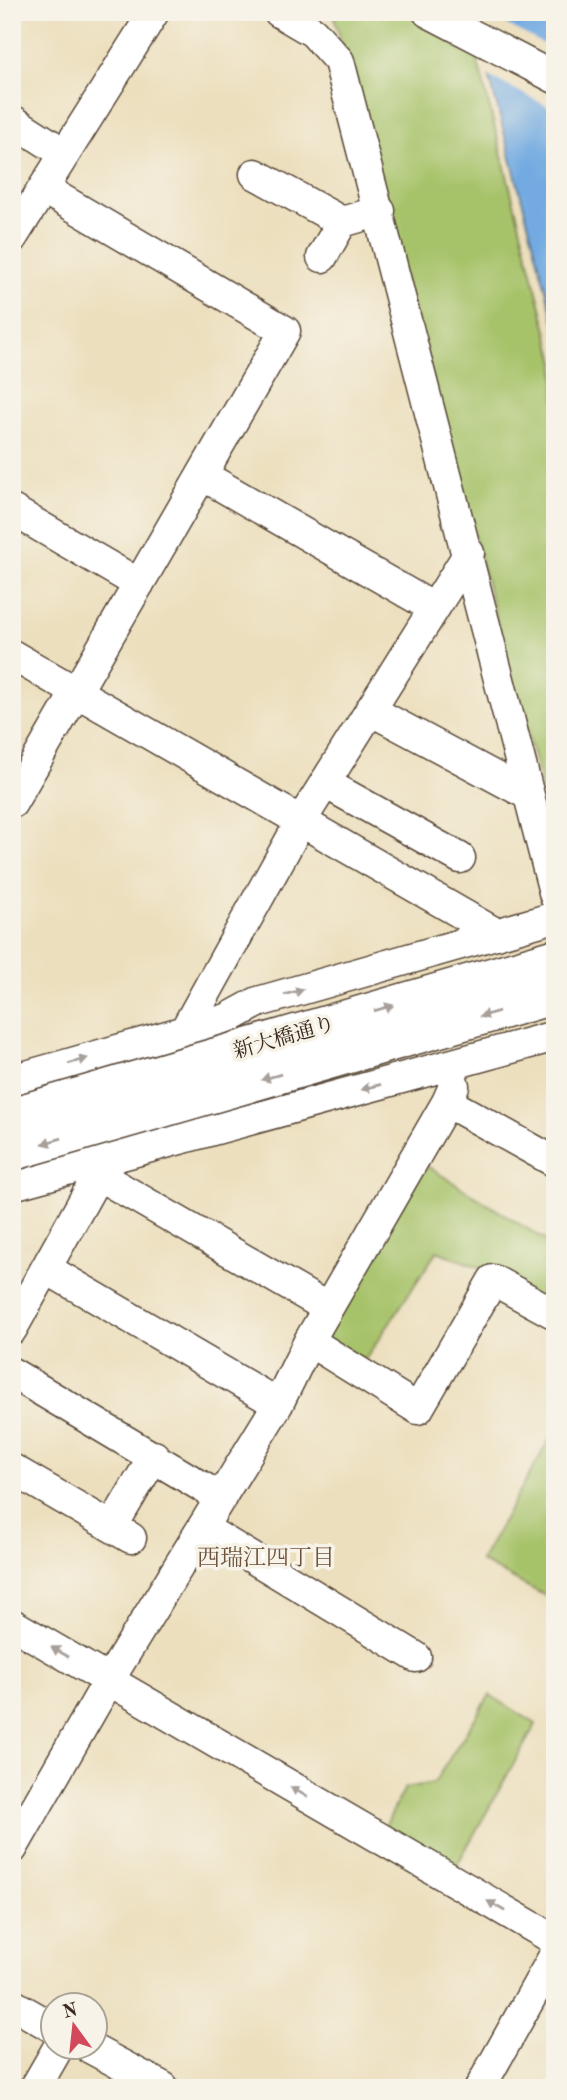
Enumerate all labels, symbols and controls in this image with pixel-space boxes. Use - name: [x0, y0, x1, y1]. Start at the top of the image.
- one-way arrow: [283, 986, 304, 996]
- one-way arrow: [373, 1003, 394, 1013]
- one-way arrow: [478, 1009, 499, 1019]
- street label: 新大橋通り: [231, 1012, 338, 1063]
- one-way arrow: [68, 1056, 89, 1066]
- one-way arrow: [260, 1073, 281, 1083]
- one-way arrow: [360, 1082, 382, 1093]
- one-way arrow: [42, 1136, 63, 1146]
- district label: 西瑞江四丁目: [197, 1545, 335, 1570]
- one-way arrow: [51, 1646, 70, 1658]
- one-way arrow: [289, 1786, 308, 1798]
- one-way arrow: [486, 1900, 505, 1912]
- north arrow: [38, 1992, 108, 2062]
- text: N: [61, 2001, 80, 2023]

